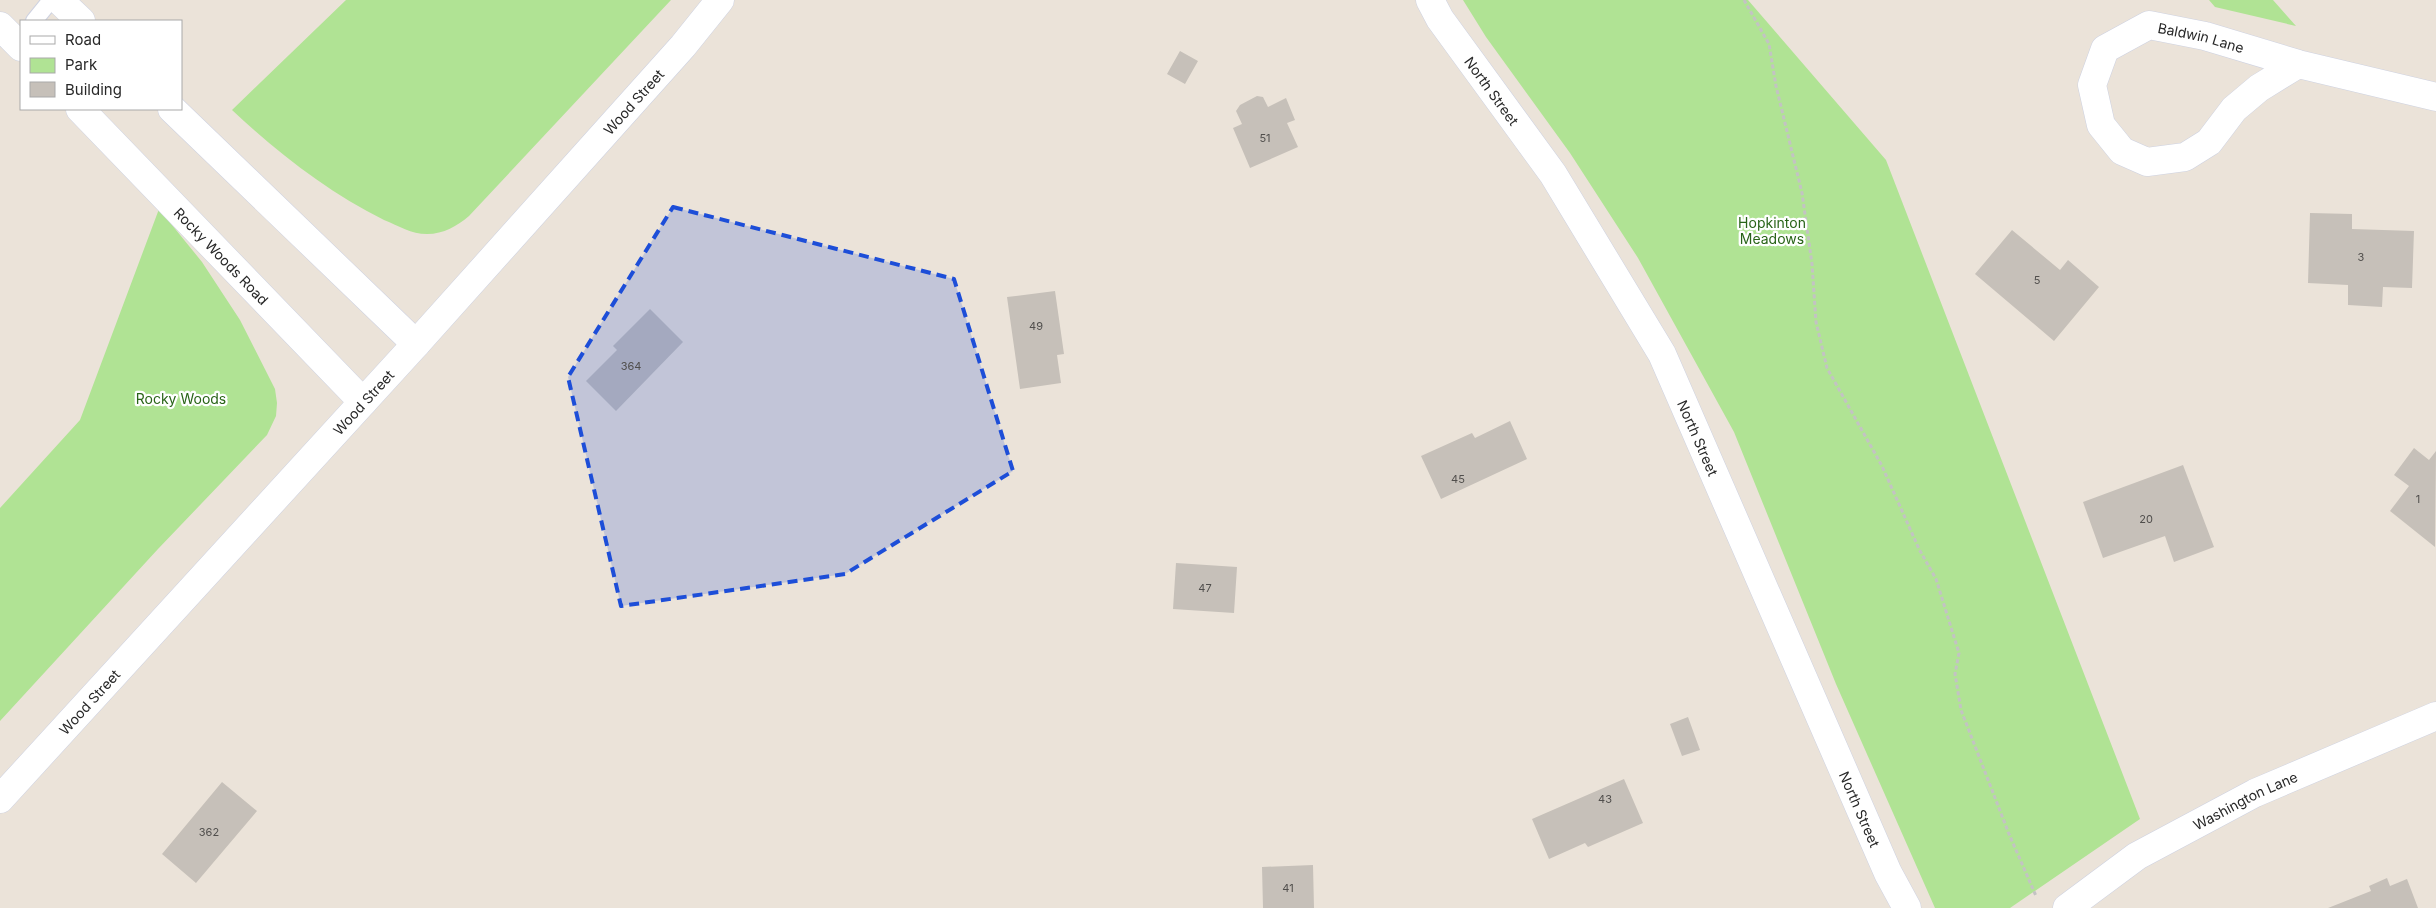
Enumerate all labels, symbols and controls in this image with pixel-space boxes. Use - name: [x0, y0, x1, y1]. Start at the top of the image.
- street label: Baldwin Lane: [2156, 18, 2246, 56]
- legend: [20, 20, 182, 110]
- text: Road: [65, 30, 101, 49]
- street label: North Street: [1461, 53, 1523, 129]
- text: Park: [65, 55, 98, 74]
- street label: Wood Street: [600, 65, 667, 138]
- text: Building: [65, 80, 122, 99]
- house number: 51: [1259, 131, 1271, 145]
- street label: Rocky Woods Road: [171, 204, 272, 308]
- park label: Hopkinton Meadows: [1738, 214, 1806, 247]
- house number: 3: [2358, 250, 2365, 264]
- house number: 5: [2034, 273, 2041, 287]
- house number: 49: [1029, 319, 1043, 333]
- house number: 364: [621, 359, 641, 373]
- street label: Wood Street: [329, 366, 397, 438]
- park label: Rocky Woods: [136, 390, 226, 407]
- street label: North Street: [1675, 397, 1723, 479]
- house number: 45: [1451, 472, 1465, 486]
- house number: 1: [2416, 492, 2420, 506]
- house number: 20: [2139, 512, 2153, 526]
- house number: 47: [1198, 581, 1212, 595]
- street label: Wood Street: [55, 665, 123, 738]
- street label: Washington Lane: [2190, 768, 2300, 833]
- street label: North Street: [1836, 769, 1884, 850]
- house number: 43: [1598, 792, 1612, 806]
- house number: 362: [199, 825, 219, 839]
- house number: 41: [1282, 881, 1294, 895]

